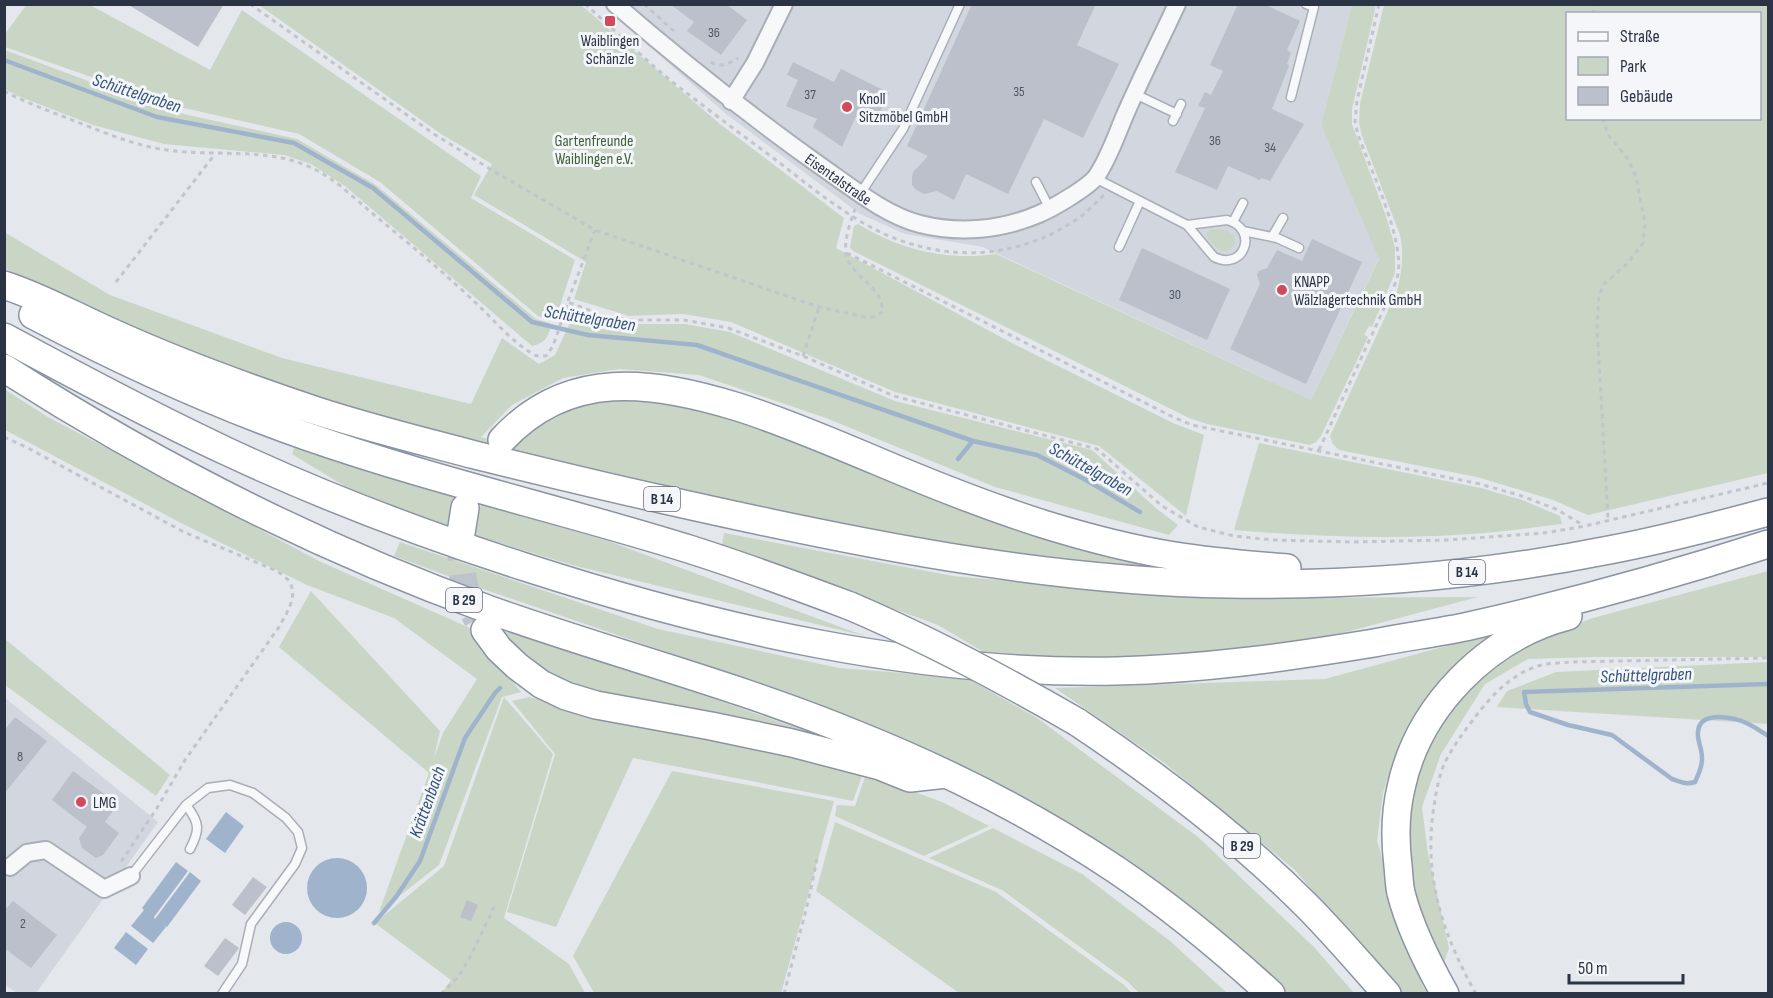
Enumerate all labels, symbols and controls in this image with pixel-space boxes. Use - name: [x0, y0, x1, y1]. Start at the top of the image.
- legend: [1566, 12, 1761, 120]
- marker: Waiblingen Schänzle: [603, 14, 617, 28]
- house number: 36: [708, 24, 720, 41]
- text: Straße: [1620, 26, 1660, 47]
- place label: Waiblingen Schänzle: [581, 32, 639, 69]
- text: Park: [1620, 56, 1646, 77]
- water label: Schüttelgraben: [90, 69, 184, 118]
- house number: 35: [1013, 83, 1025, 100]
- house number: 37: [804, 86, 816, 103]
- text: Gebäude: [1620, 86, 1673, 107]
- place label: Knoll Sitzmöbel GmbH: [859, 90, 948, 127]
- marker: Knoll Sitzmöbel GmbH: [840, 100, 854, 114]
- park label: Gartenfreunde Waiblingen e.V.: [555, 132, 633, 169]
- house number: 36: [1209, 132, 1221, 149]
- house number: 34: [1264, 139, 1276, 156]
- street label: Eisentalstraße: [801, 150, 875, 210]
- place label: KNAPP Wälzlagertechnik GmbH: [1294, 273, 1422, 310]
- marker: KNAPP Wälzlagertechnik GmbH: [1275, 283, 1289, 297]
- house number: 30: [1169, 286, 1181, 303]
- water label: Schüttelgraben: [543, 301, 637, 336]
- water label: Schüttelgraben: [1046, 438, 1136, 501]
- road number: B 14: [644, 487, 680, 511]
- road number: B 14: [1449, 560, 1485, 584]
- road number: B 29: [446, 588, 482, 612]
- water label: Schüttelgraben: [1600, 663, 1693, 688]
- house number: 8: [17, 748, 23, 765]
- water label: Krättenbach: [405, 763, 450, 841]
- place label: LMG: [93, 794, 116, 813]
- marker: LMG: [74, 795, 88, 809]
- road number: B 29: [1224, 834, 1260, 858]
- house number: 2: [20, 915, 26, 932]
- scale bar: [1569, 947, 1683, 985]
- text: 50 m: [1578, 958, 1608, 979]

